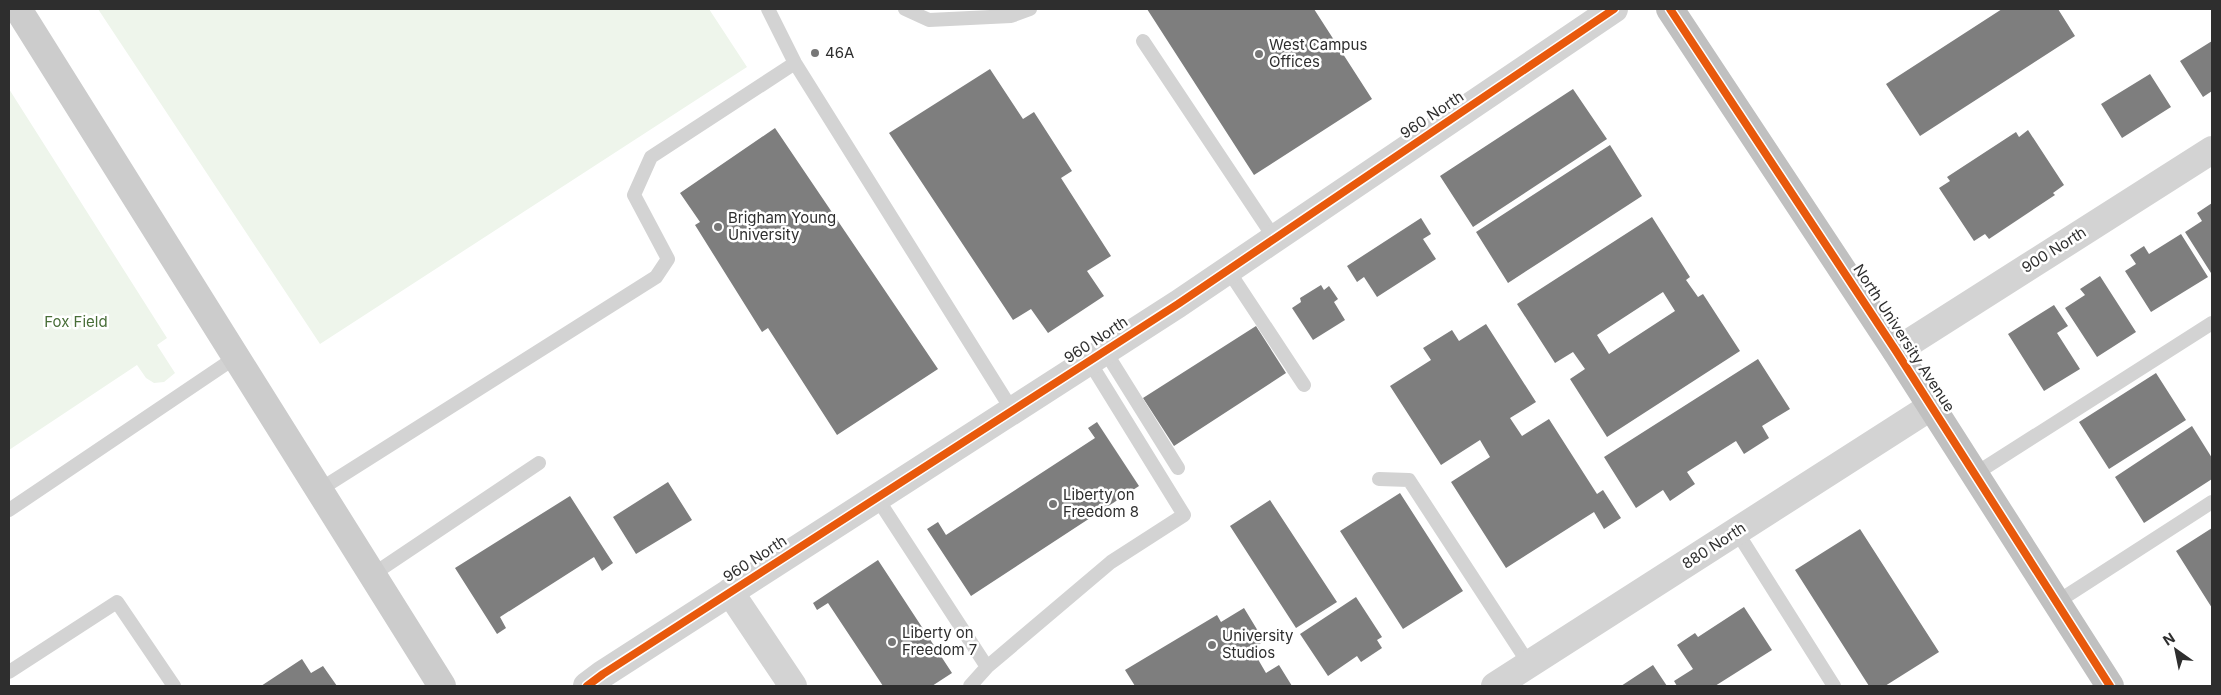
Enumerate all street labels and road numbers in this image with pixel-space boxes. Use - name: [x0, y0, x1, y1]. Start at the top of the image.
- street label: 960 North: [1396, 87, 1467, 143]
- street label: 900 North: [2018, 222, 2089, 277]
- street label: North University Avenue: [1849, 260, 1959, 415]
- street label: 960 North: [1060, 312, 1131, 367]
- street label: 880 North: [1678, 518, 1749, 573]
- street label: 960 North: [719, 531, 790, 586]

